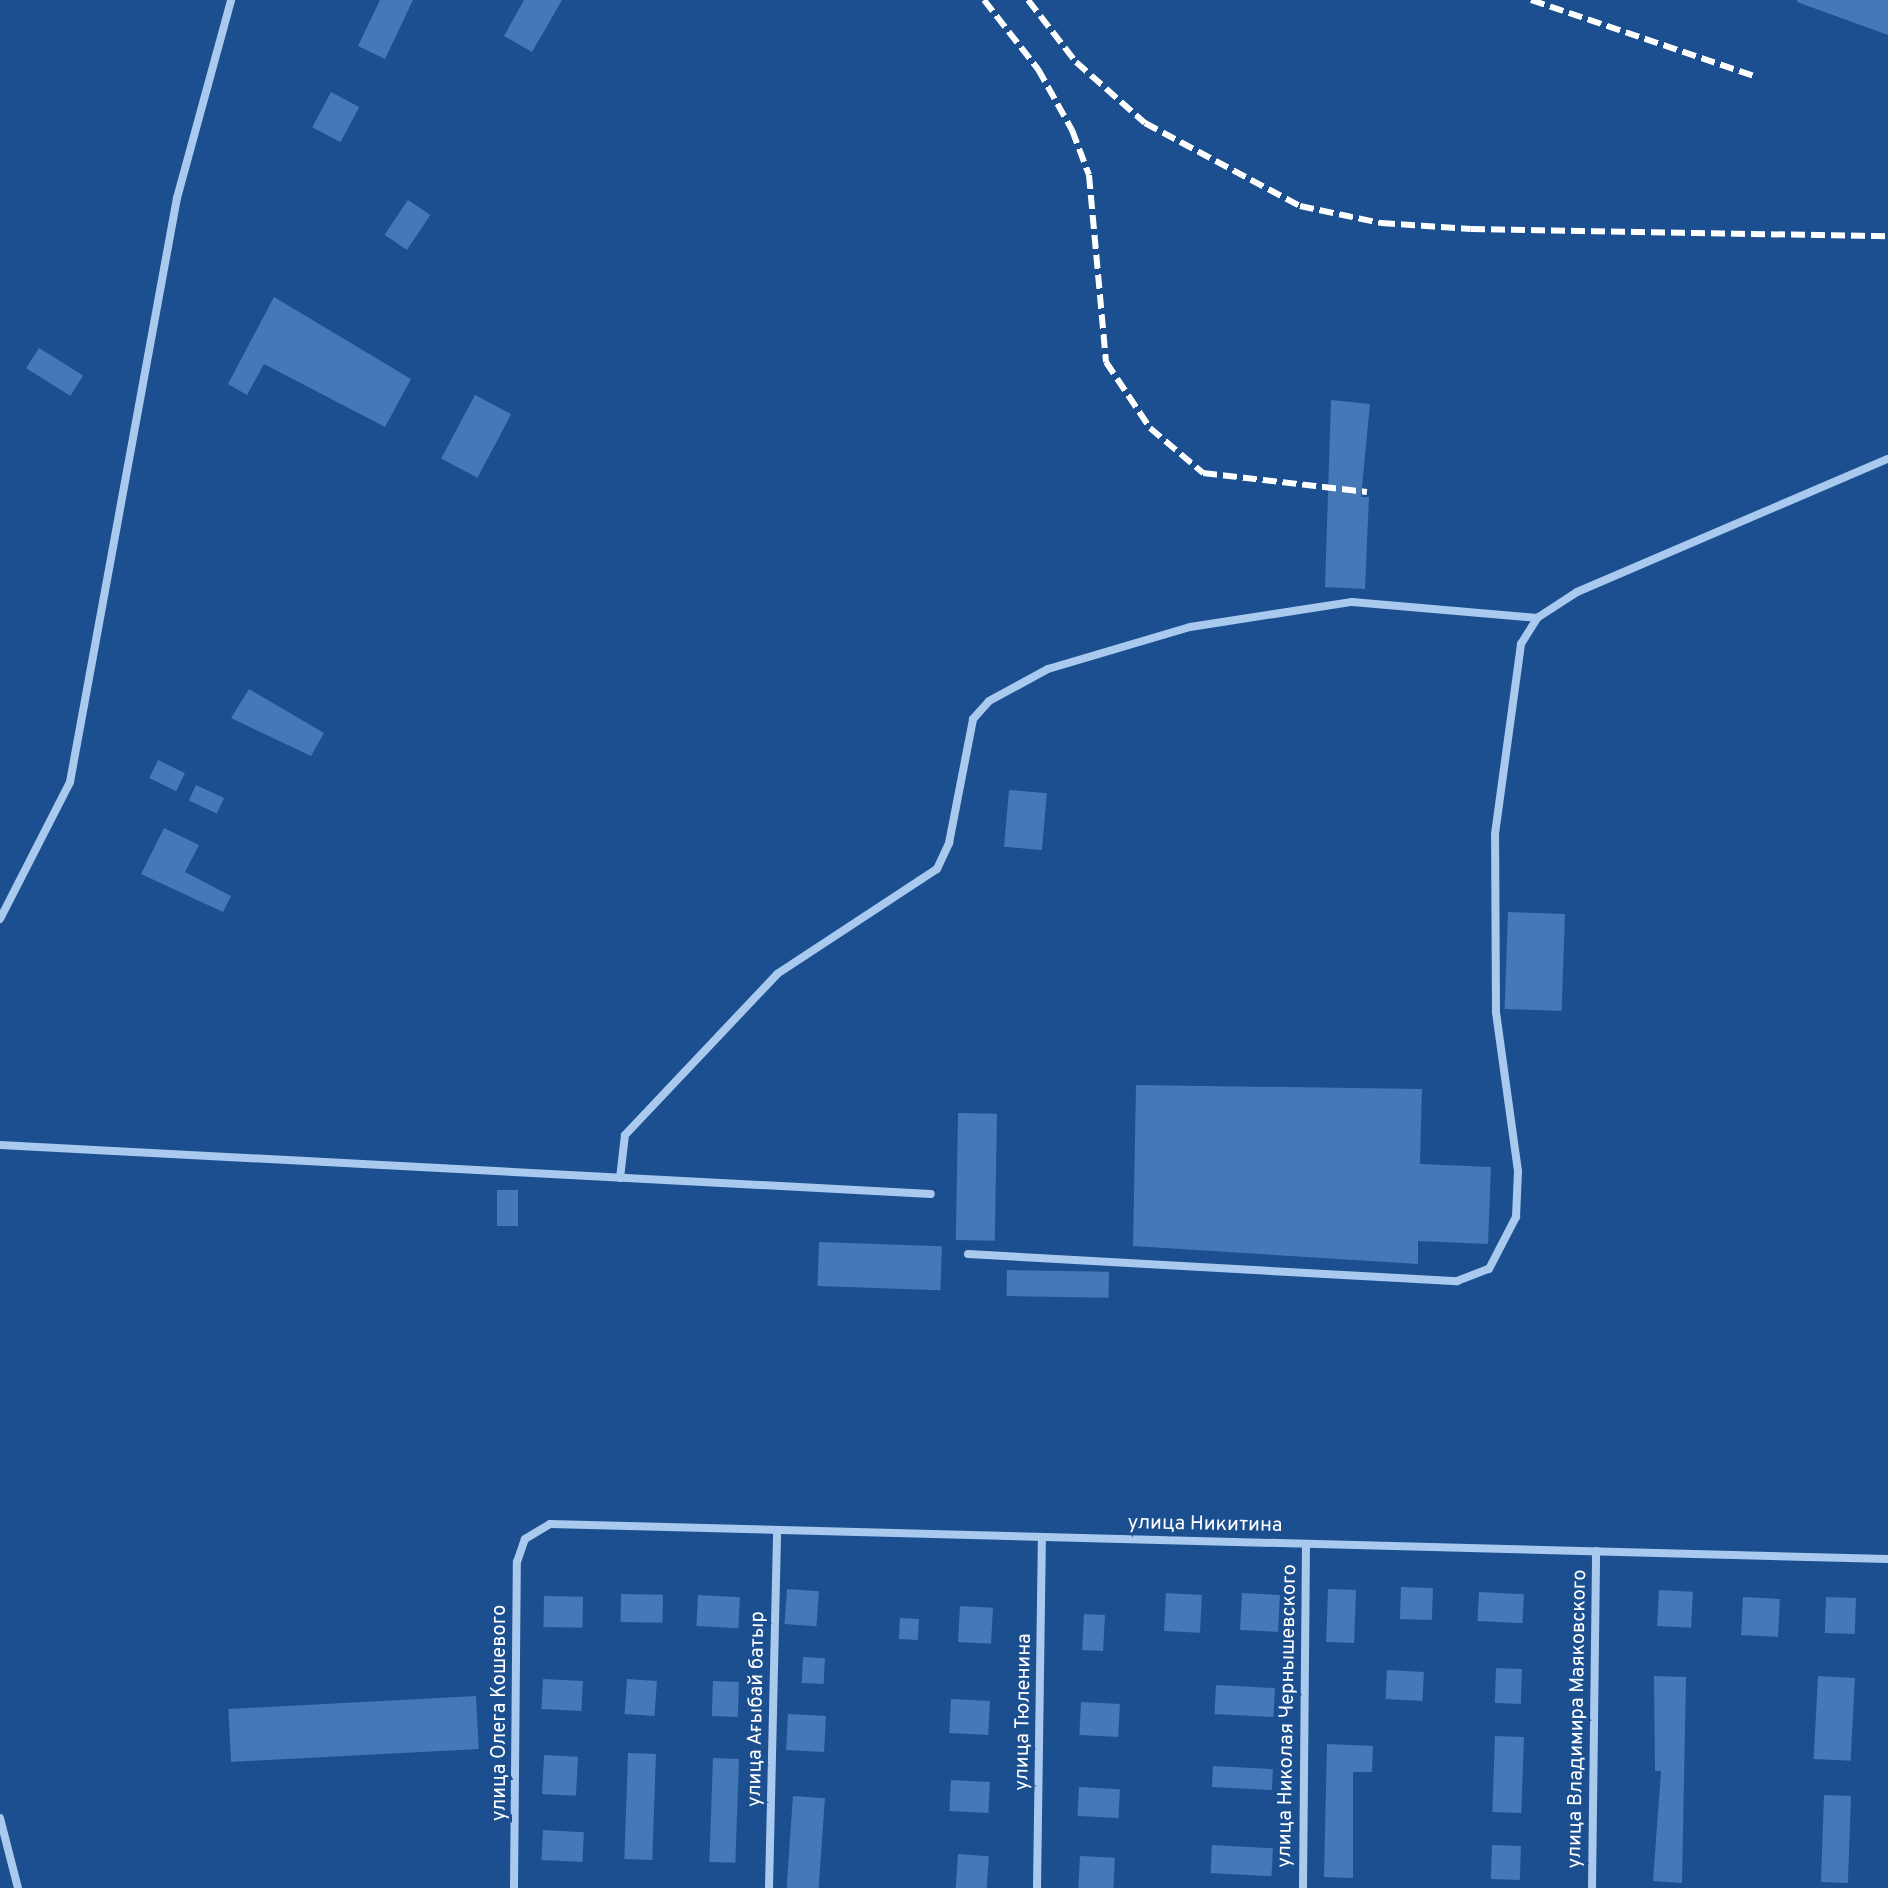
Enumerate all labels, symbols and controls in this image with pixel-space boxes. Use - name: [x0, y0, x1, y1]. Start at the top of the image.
- street label: улица Никитина: [1127, 1512, 1283, 1538]
- street label: улица Николая Чернышевского: [1273, 1564, 1303, 1868]
- street label: улица Владимира Маяковского: [1563, 1569, 1593, 1869]
- street label: улица Олега Кошевого: [488, 1605, 512, 1821]
- street label: улица Ағыбай батыр: [743, 1610, 771, 1808]
- street label: улица Тюленина: [1011, 1633, 1037, 1791]

